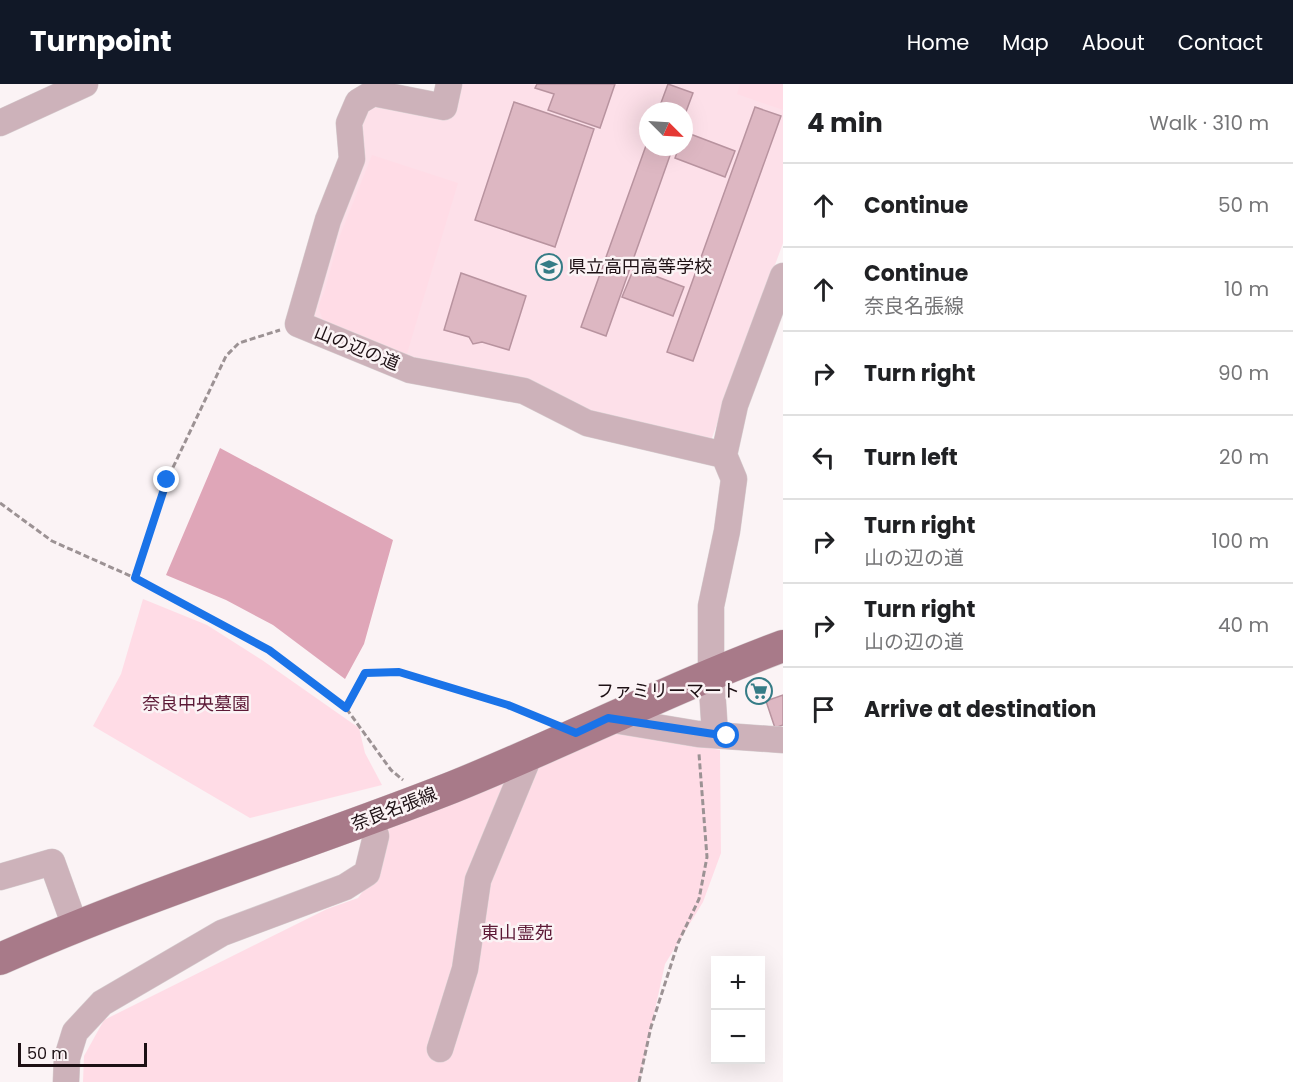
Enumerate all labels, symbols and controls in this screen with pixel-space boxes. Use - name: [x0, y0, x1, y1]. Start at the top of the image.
- text: Turnpoint: [30, 22, 172, 61]
- text: Home: [907, 28, 969, 57]
- text: Map: [1002, 28, 1049, 57]
- text: About: [1082, 28, 1145, 57]
- text: Contact: [1178, 28, 1263, 57]
- north arrow: [639, 102, 693, 156]
- text: 4 min: [807, 105, 883, 141]
- text: Walk · 310 m: [1149, 109, 1269, 137]
- icon: ahead: [807, 189, 840, 222]
- text: Continue: [864, 190, 968, 221]
- text: 50 m: [1218, 191, 1269, 219]
- school or university icon: 県立高円高等学校: [534, 252, 564, 282]
- place label: 県立高円高等学校: [568, 254, 712, 279]
- text: Continue: [864, 258, 968, 289]
- icon: ahead: [807, 273, 840, 306]
- text: 10 m: [1224, 275, 1269, 303]
- text: 奈良名張線: [864, 292, 964, 320]
- street label: 山の辺の道: [311, 319, 404, 376]
- icon: right: [807, 357, 840, 390]
- text: Turn right: [864, 358, 975, 389]
- text: 90 m: [1218, 359, 1269, 387]
- icon: left: [807, 441, 840, 474]
- text: Turn left: [864, 442, 958, 473]
- text: 20 m: [1219, 443, 1269, 471]
- route end: [153, 466, 179, 492]
- text: Turn right: [864, 510, 975, 541]
- icon: right: [807, 525, 840, 558]
- text: 100 m: [1212, 527, 1269, 555]
- text: 山の辺の道: [864, 544, 964, 572]
- text: Turn right: [864, 594, 975, 625]
- icon: right: [807, 609, 840, 642]
- text: 40 m: [1218, 611, 1269, 639]
- text: 山の辺の道: [864, 628, 964, 656]
- supermarket icon: ファミリーマート: [744, 676, 774, 706]
- place label: ファミリーマート: [596, 678, 740, 703]
- park label: 奈良中央墓園: [142, 691, 250, 716]
- icon: arrive: [807, 693, 840, 726]
- text: Arrive at destination: [864, 694, 1096, 725]
- route start: [713, 722, 739, 748]
- street label: 奈良名張線: [347, 781, 440, 836]
- park label: 東山霊苑: [481, 920, 553, 945]
- map controls: [711, 956, 765, 1064]
- button: +: [711, 956, 765, 1010]
- button: −: [711, 1010, 765, 1064]
- scale bar: [18, 1040, 147, 1068]
- text: 50 m: [27, 1042, 68, 1065]

